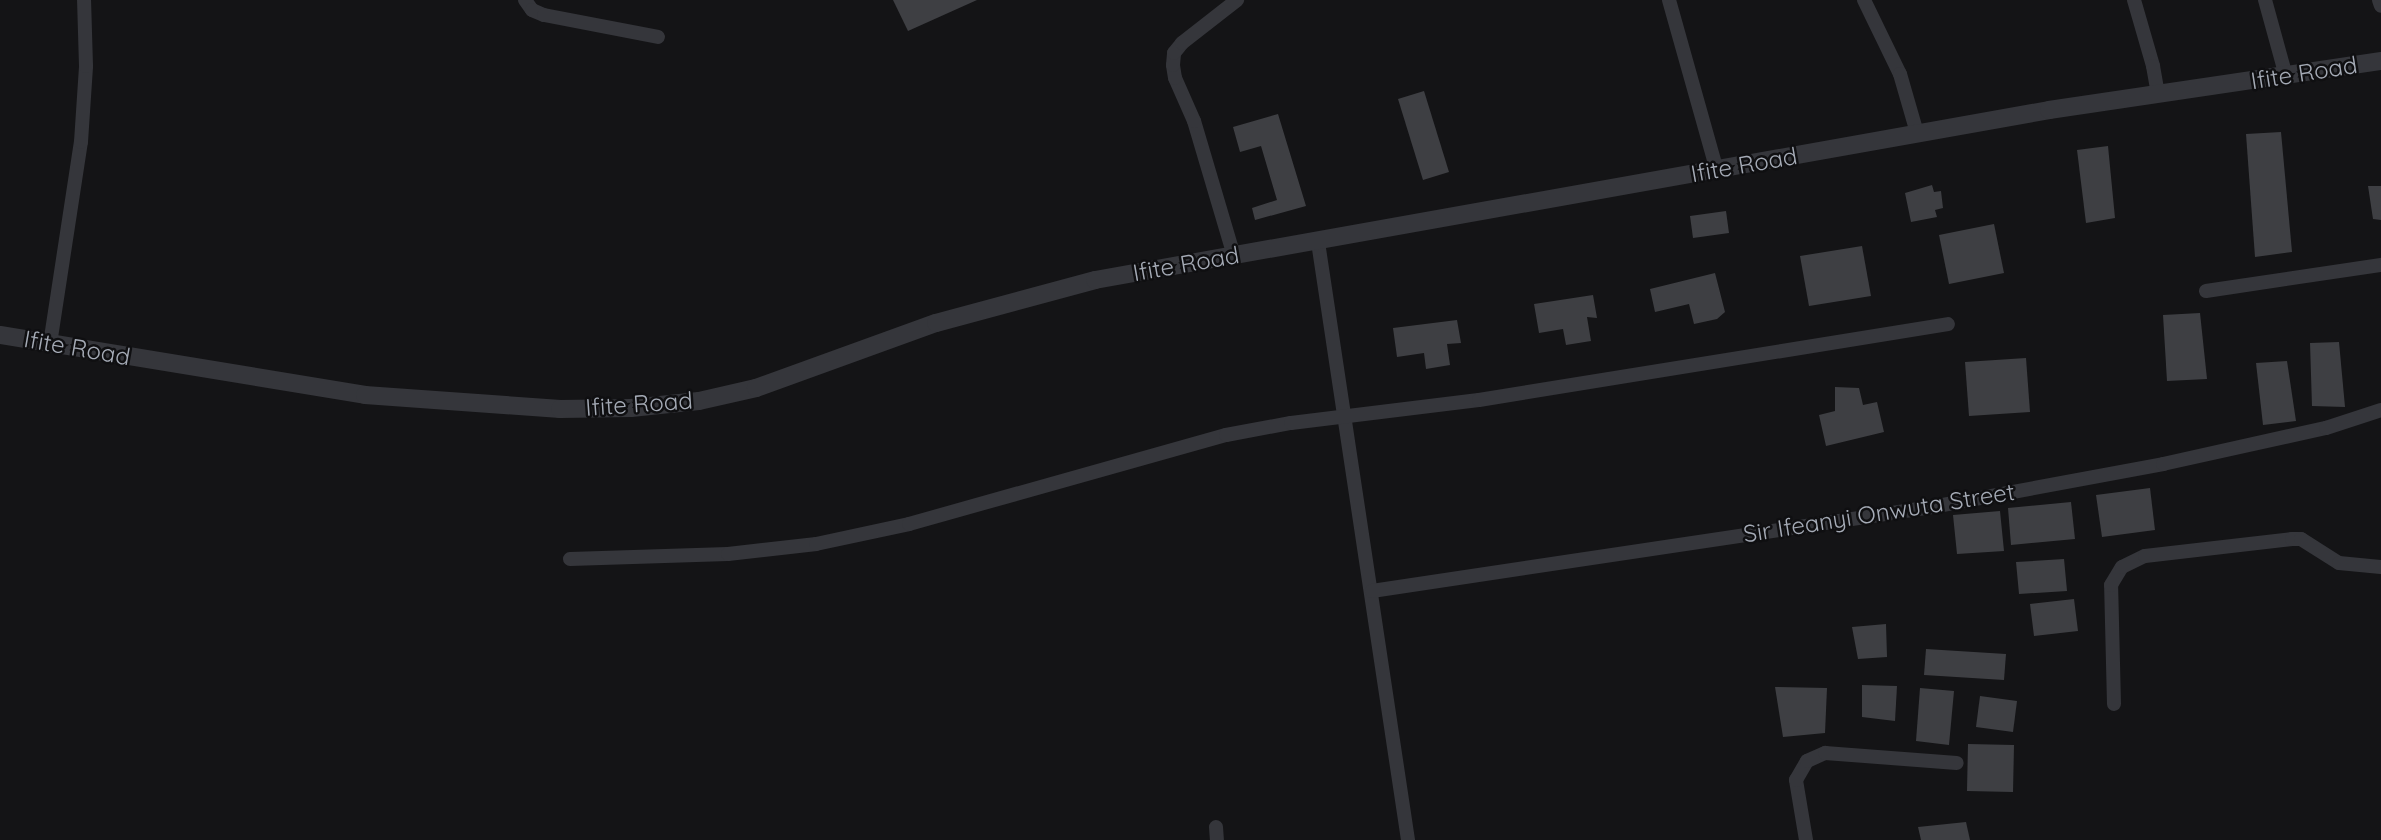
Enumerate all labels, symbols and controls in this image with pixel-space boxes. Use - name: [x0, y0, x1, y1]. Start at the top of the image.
- street label: Ifite Road: [2249, 50, 2359, 96]
- street label: Ifite Road: [1689, 141, 1799, 189]
- street label: Ifite Road: [1131, 240, 1241, 288]
- street label: Ifite Road: [22, 324, 132, 372]
- street label: Ifite Road: [584, 386, 694, 422]
- street label: Sir Ifeanyi Onwuta Street: [1741, 477, 2017, 549]

